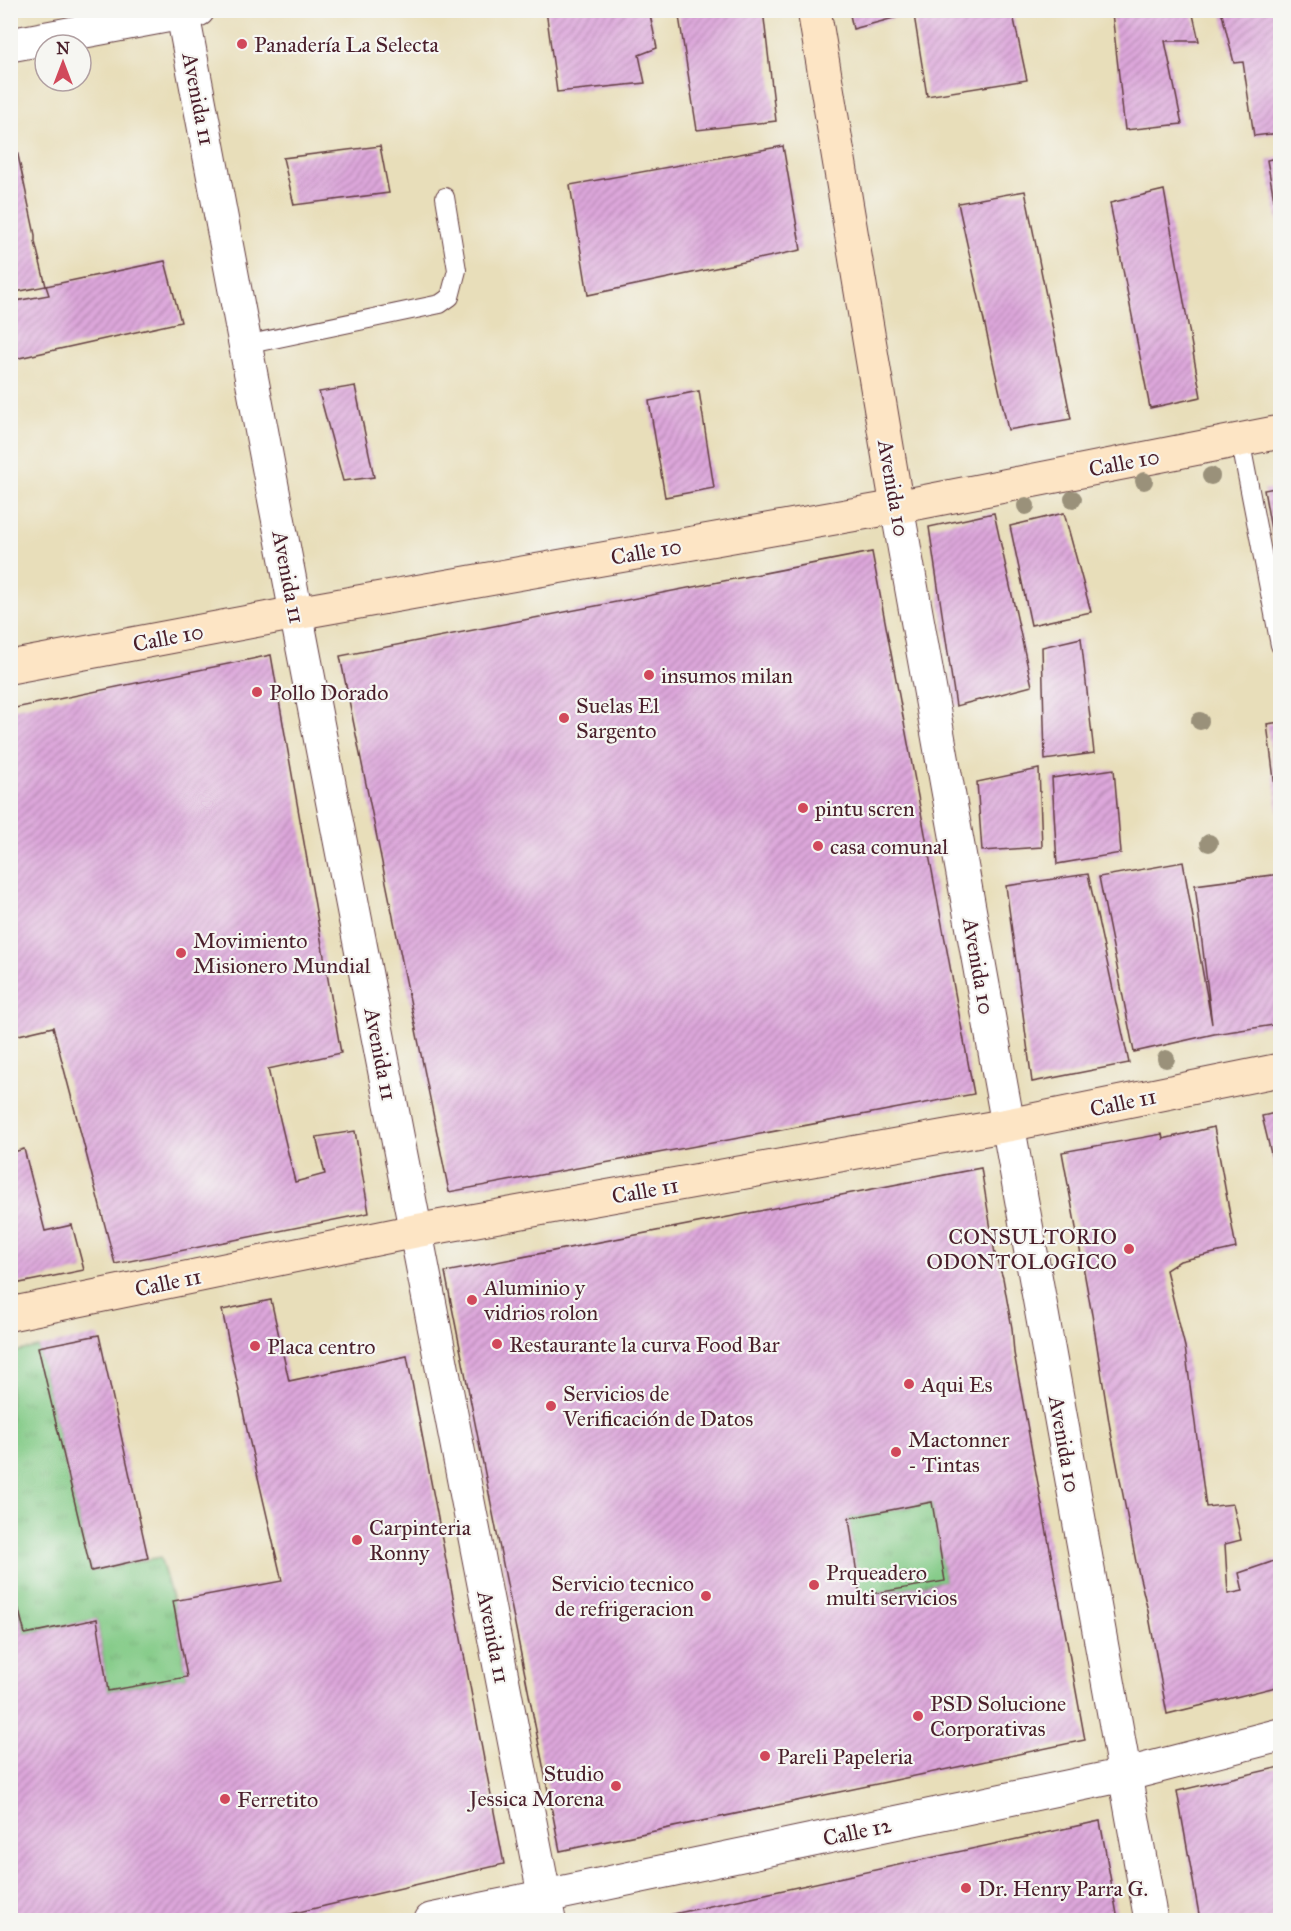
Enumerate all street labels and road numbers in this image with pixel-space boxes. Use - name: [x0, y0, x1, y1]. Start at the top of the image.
- street label: Avenida 11: [176, 50, 221, 148]
- street label: Avenida 10: [872, 437, 915, 539]
- street label: Calle 10: [1086, 442, 1162, 483]
- street label: Avenida 11: [266, 528, 311, 626]
- street label: Calle 10: [609, 532, 684, 571]
- street label: Calle 10: [130, 617, 206, 658]
- street label: Avenida 10: [957, 915, 1000, 1017]
- street label: Avenida 11: [358, 1005, 403, 1103]
- street label: Calle 11: [1087, 1082, 1159, 1123]
- street label: Calle 11: [610, 1171, 681, 1210]
- street label: Calle 11: [132, 1262, 204, 1303]
- street label: Avenida 10: [1043, 1393, 1086, 1495]
- street label: Avenida 11: [471, 1588, 516, 1686]
- street label: Calle 12: [820, 1811, 894, 1852]

